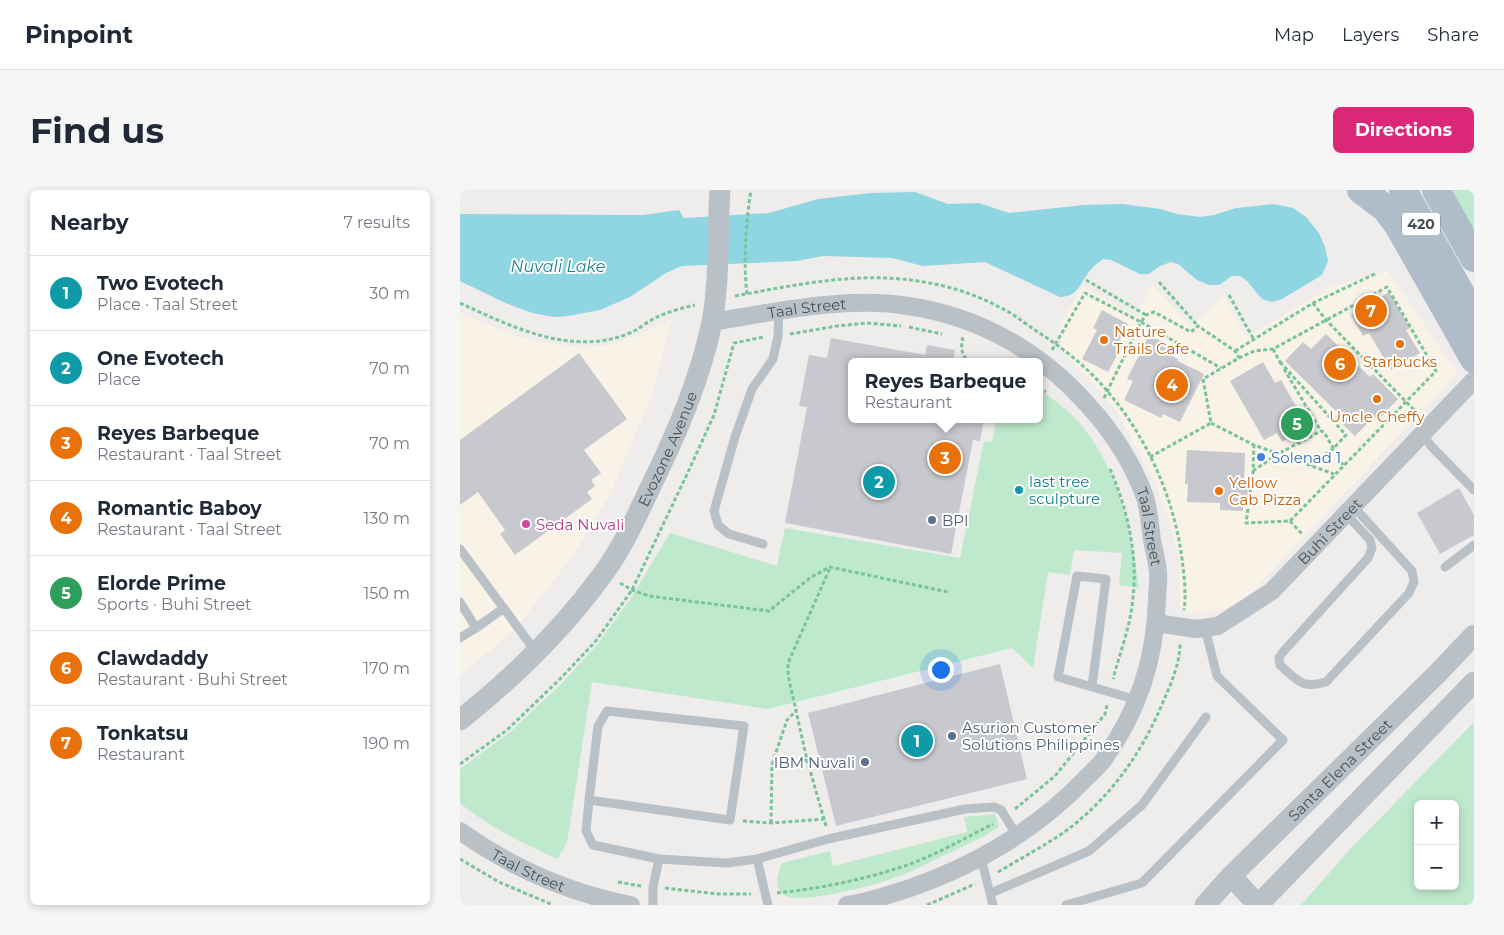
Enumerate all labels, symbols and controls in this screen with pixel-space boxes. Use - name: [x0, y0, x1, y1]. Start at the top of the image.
- text: Pinpoint: [25, 20, 133, 49]
- text: Map: [1274, 24, 1314, 46]
- text: Layers: [1342, 24, 1399, 46]
- text: Share: [1427, 24, 1479, 46]
- button: Directions: [1333, 107, 1474, 153]
- text: Find us: [30, 109, 164, 152]
- text: Nearby: [50, 210, 129, 235]
- road number: 420: [1402, 212, 1440, 236]
- text: 7 results: [343, 213, 410, 232]
- water label: Nuvali Lake: [511, 257, 605, 276]
- text: Two Evotech: [97, 272, 224, 295]
- text: 1: [63, 284, 69, 303]
- text: 30 m: [369, 284, 410, 303]
- pin: 7: [1355, 292, 1387, 330]
- street label: Taal Street: [766, 294, 847, 322]
- text: Place · Taal Street: [97, 295, 238, 314]
- place label: Nature Trails Cafe: [1114, 322, 1189, 358]
- marker: Nature Trails Cafe: [1098, 334, 1110, 346]
- marker: Starbucks: [1394, 338, 1406, 350]
- pin: 6: [1324, 345, 1356, 383]
- text: One Evotech: [97, 347, 224, 370]
- place label: Starbucks: [1363, 352, 1437, 371]
- popup: [848, 358, 1043, 423]
- text: 2: [61, 359, 71, 378]
- text: 70 m: [369, 359, 410, 378]
- pin: 4: [1156, 366, 1188, 404]
- text: Place: [97, 370, 141, 389]
- text: Reyes Barbeque: [864, 370, 1027, 393]
- street label: Evozone Avenue: [633, 389, 701, 509]
- text: Restaurant: [864, 393, 952, 412]
- marker: Uncle Cheffy: [1371, 393, 1383, 405]
- pin: 5: [1281, 405, 1313, 443]
- place label: Uncle Cheffy: [1329, 407, 1426, 426]
- text: Reyes Barbeque: [97, 422, 259, 445]
- text: 3: [61, 434, 71, 453]
- text: 70 m: [369, 434, 410, 453]
- pin: 3: [929, 439, 961, 477]
- text: Restaurant · Taal Street: [97, 445, 282, 464]
- place label: Solenad 1: [1271, 448, 1341, 467]
- marker: Solenad 1: [1255, 451, 1267, 463]
- pin: 2: [863, 463, 895, 501]
- place label: last tree sculpture: [1029, 472, 1100, 508]
- place label: Yellow Cab Pizza: [1229, 473, 1301, 509]
- marker: last tree sculpture: [1013, 484, 1025, 496]
- street label: Taal Street: [1133, 484, 1167, 567]
- marker: Yellow Cab Pizza: [1213, 485, 1225, 497]
- street label: Buhi Street: [1293, 494, 1366, 568]
- text: Romantic Baboy: [97, 497, 262, 520]
- text: 4: [60, 509, 72, 528]
- text: 130 m: [363, 509, 410, 528]
- place label: BPI: [942, 511, 968, 530]
- marker: BPI: [926, 514, 938, 526]
- place label: Seda Nuvali: [536, 515, 624, 534]
- marker: Seda Nuvali: [520, 518, 532, 530]
- text: Restaurant · Taal Street: [97, 520, 282, 539]
- text: Elorde Prime: [97, 572, 226, 595]
- text: 5: [61, 584, 71, 603]
- text: 150 m: [363, 584, 410, 603]
- text: Sports · Buhi Street: [97, 595, 252, 614]
- text: Clawdaddy: [97, 647, 208, 670]
- your location: [928, 657, 954, 683]
- text: 6: [61, 659, 71, 678]
- text: 170 m: [363, 659, 410, 678]
- text: Restaurant · Buhi Street: [97, 670, 288, 689]
- street label: Santa Elena Street: [1284, 714, 1396, 825]
- place label: Asurion Customer Solutions Philippines: [962, 718, 1120, 754]
- text: Tonkatsu: [97, 722, 189, 745]
- pin: 1: [901, 722, 933, 760]
- marker: Asurion Customer Solutions Philippines: [946, 730, 958, 742]
- text: 7: [61, 734, 71, 753]
- text: 190 m: [363, 734, 410, 753]
- text: Restaurant: [97, 745, 185, 764]
- place label: IBM Nuvali: [774, 753, 855, 772]
- marker: IBM Nuvali: [859, 756, 871, 768]
- map controls: [1414, 800, 1459, 890]
- button: +: [1414, 800, 1459, 845]
- street label: Taal Street: [488, 844, 568, 895]
- button: −: [1414, 845, 1459, 890]

